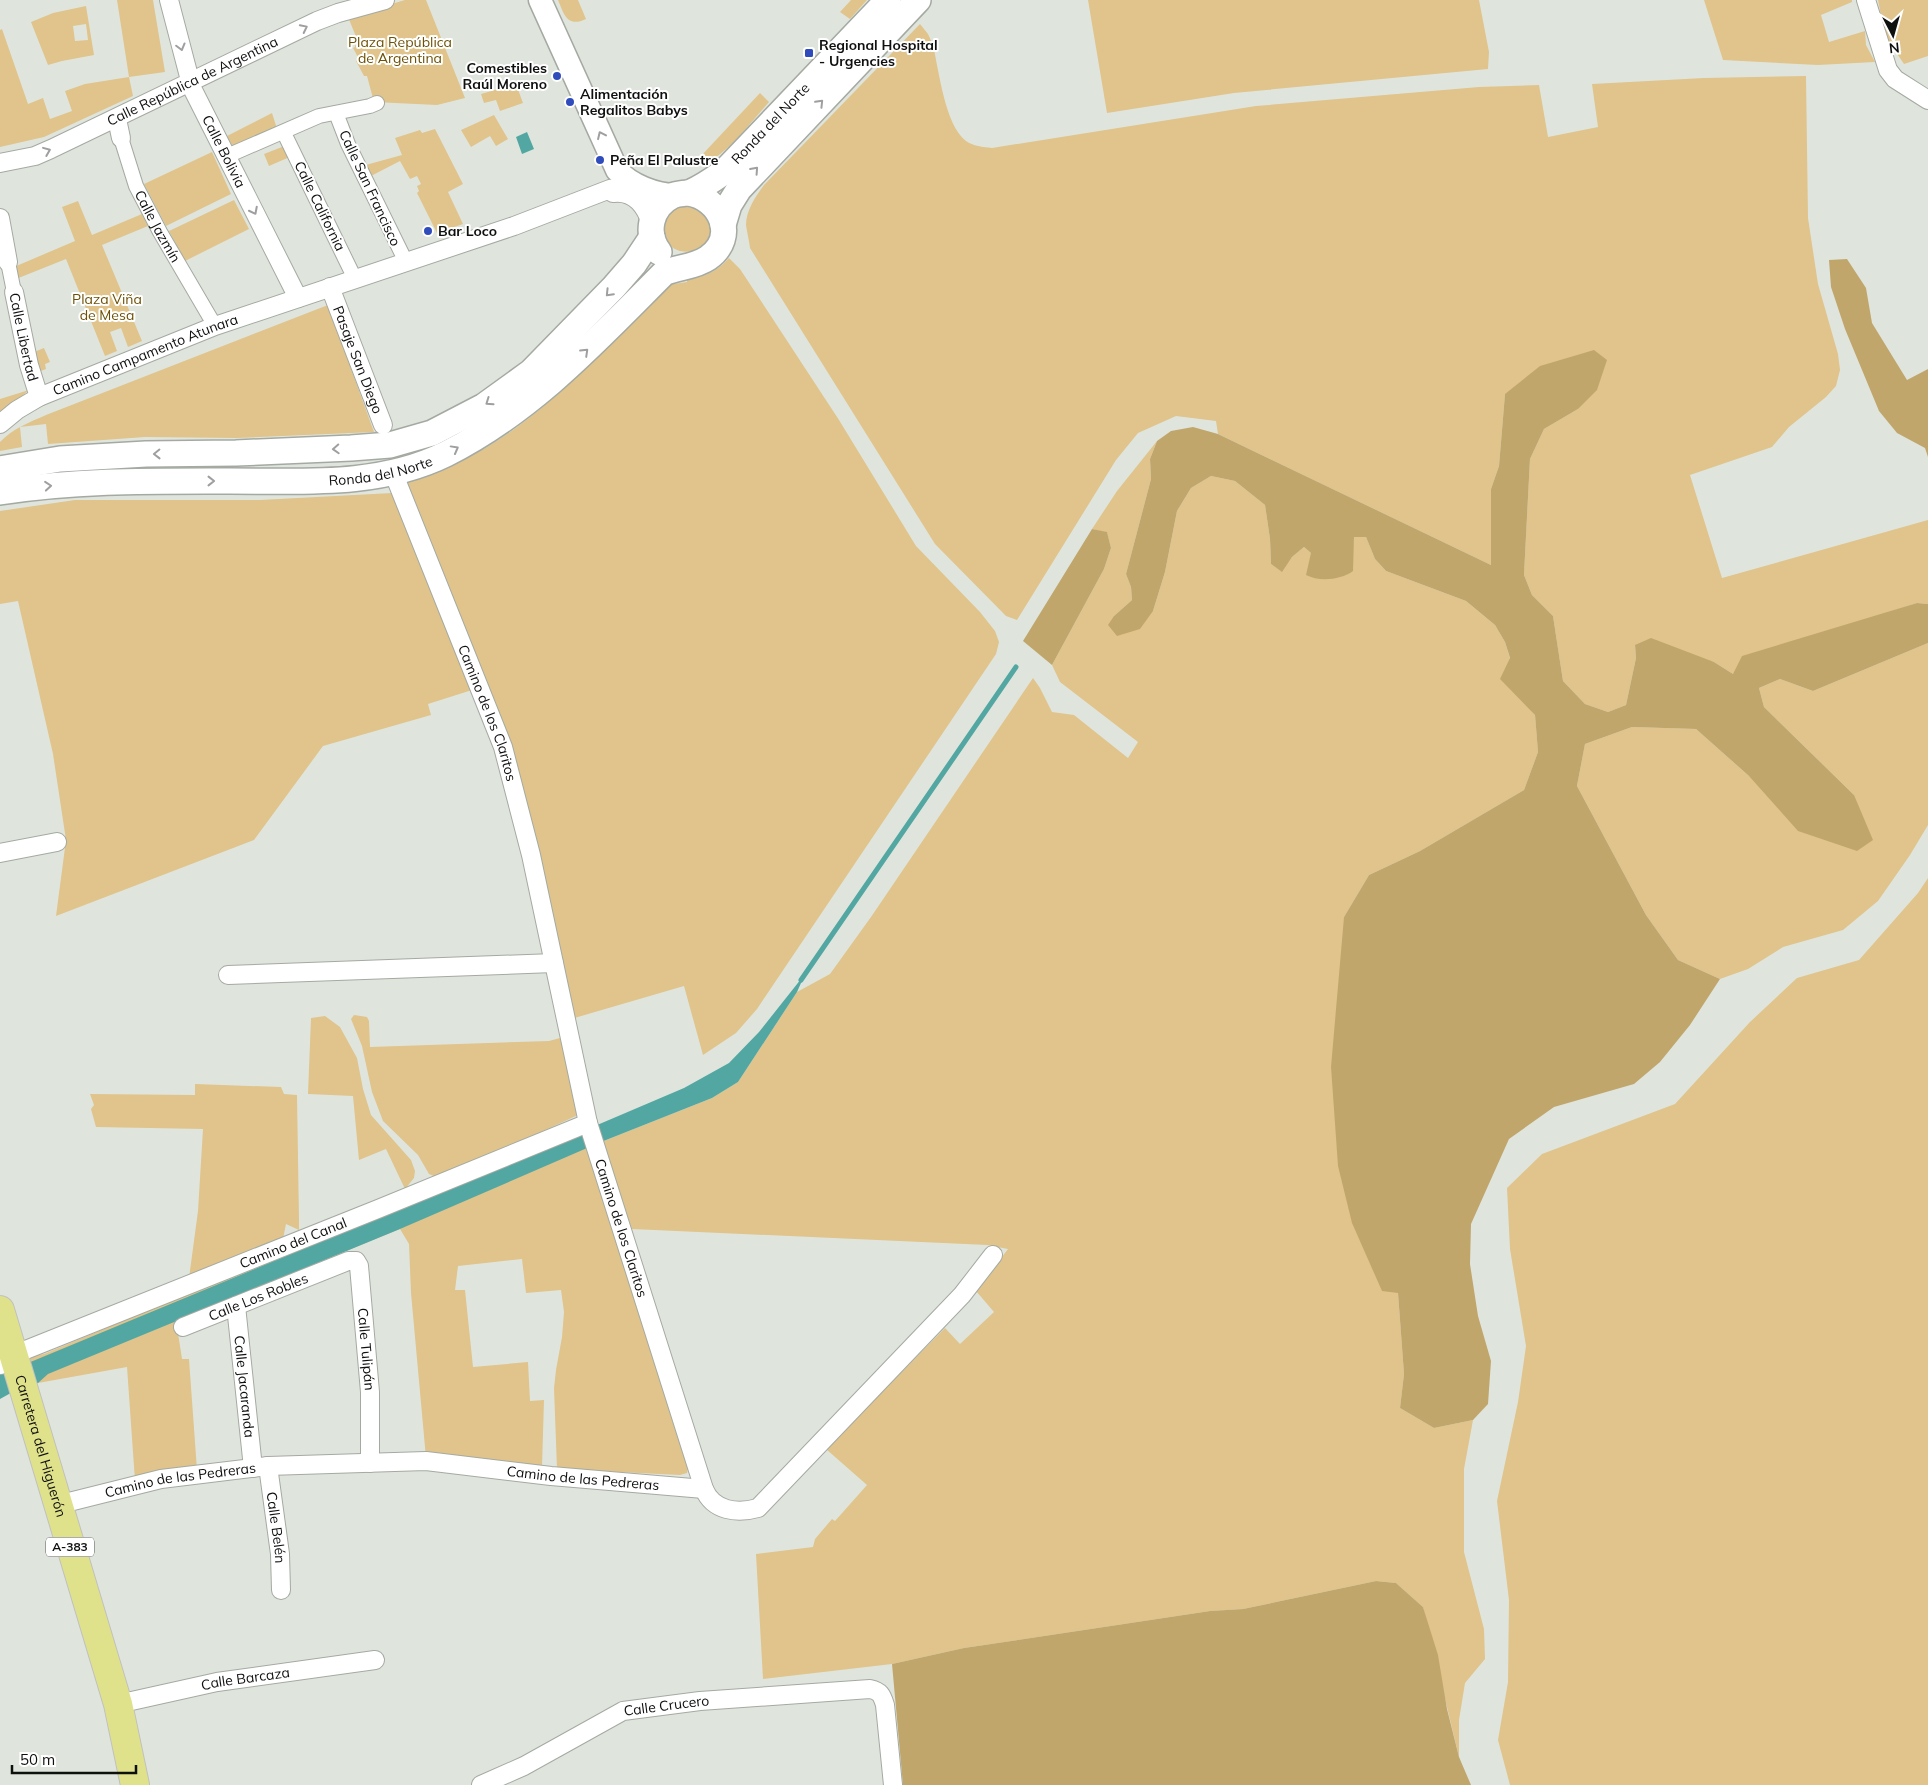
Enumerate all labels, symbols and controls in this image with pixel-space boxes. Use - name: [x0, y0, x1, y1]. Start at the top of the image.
- north arrow: [1868, 10, 1918, 60]
- one-way arrow: [299, 23, 308, 34]
- street label: Calle República de Argentina: [104, 32, 281, 130]
- park label: Plaza República de Argentina: [348, 33, 452, 67]
- place label: Regional Hospital - Urgencies: [819, 36, 938, 70]
- text: N: [1888, 38, 1901, 57]
- one-way arrow: [176, 43, 186, 51]
- marker: Regional Hospital - Urgencies: [803, 47, 815, 59]
- place label: Comestibles Raúl Moreno: [462, 59, 547, 93]
- marker: Comestibles Raúl Moreno: [551, 70, 563, 82]
- street label: Ronda del Norte: [727, 79, 813, 168]
- place label: Alimentación Regalitos Babys: [580, 85, 688, 119]
- marker: Alimentación Regalitos Babys: [564, 96, 576, 108]
- one-way arrow: [814, 100, 823, 109]
- street label: Calle Bolivia: [198, 112, 250, 191]
- street label: Calle San Francisco: [335, 127, 405, 249]
- one-way arrow: [597, 131, 608, 140]
- one-way arrow: [42, 147, 51, 157]
- place label: Peña El Palustre: [610, 151, 719, 169]
- marker: Peña El Palustre: [594, 154, 606, 166]
- street label: Calle California: [291, 158, 349, 254]
- one-way arrow: [750, 167, 759, 176]
- street label: Calle Jazmín: [131, 187, 185, 266]
- one-way arrow: [248, 206, 259, 215]
- place label: Bar Loco: [438, 222, 497, 240]
- marker: Bar Loco: [422, 225, 434, 237]
- one-way arrow: [606, 287, 615, 296]
- park label: Plaza Viña de Mesa: [72, 290, 142, 324]
- street label: Calle Libertad: [5, 291, 42, 383]
- street label: Pasaje San Diego: [329, 303, 387, 416]
- street label: Camino Campamento Atunara: [50, 310, 240, 400]
- one-way arrow: [579, 349, 588, 358]
- one-way arrow: [485, 396, 495, 405]
- one-way arrow: [332, 444, 340, 454]
- one-way arrow: [450, 445, 459, 455]
- one-way arrow: [152, 449, 160, 459]
- street label: Ronda del Norte: [328, 452, 435, 490]
- one-way arrow: [207, 476, 215, 486]
- one-way arrow: [45, 481, 53, 492]
- street label: Camino de los Claritos: [454, 642, 521, 783]
- street label: Camino de los Claritos: [591, 1157, 652, 1300]
- street label: Camino del Canal: [237, 1213, 349, 1273]
- street label: Calle Los Robles: [206, 1269, 311, 1325]
- street label: Calle Tulipán: [354, 1307, 379, 1391]
- street label: Calle Jacaranda: [230, 1335, 259, 1438]
- street label: Carretera del Higuerón: [11, 1373, 71, 1519]
- street label: Camino de las Pedreras: [103, 1459, 257, 1502]
- street label: Camino de las Pedreras: [506, 1462, 660, 1494]
- street label: Calle Belén: [263, 1491, 289, 1563]
- road number: A-383: [46, 1538, 94, 1556]
- street label: Calle Barcaza: [199, 1663, 291, 1694]
- street label: Calle Crucero: [623, 1691, 710, 1720]
- scale bar: [12, 1742, 136, 1774]
- text: 50 m: [20, 1750, 55, 1769]

